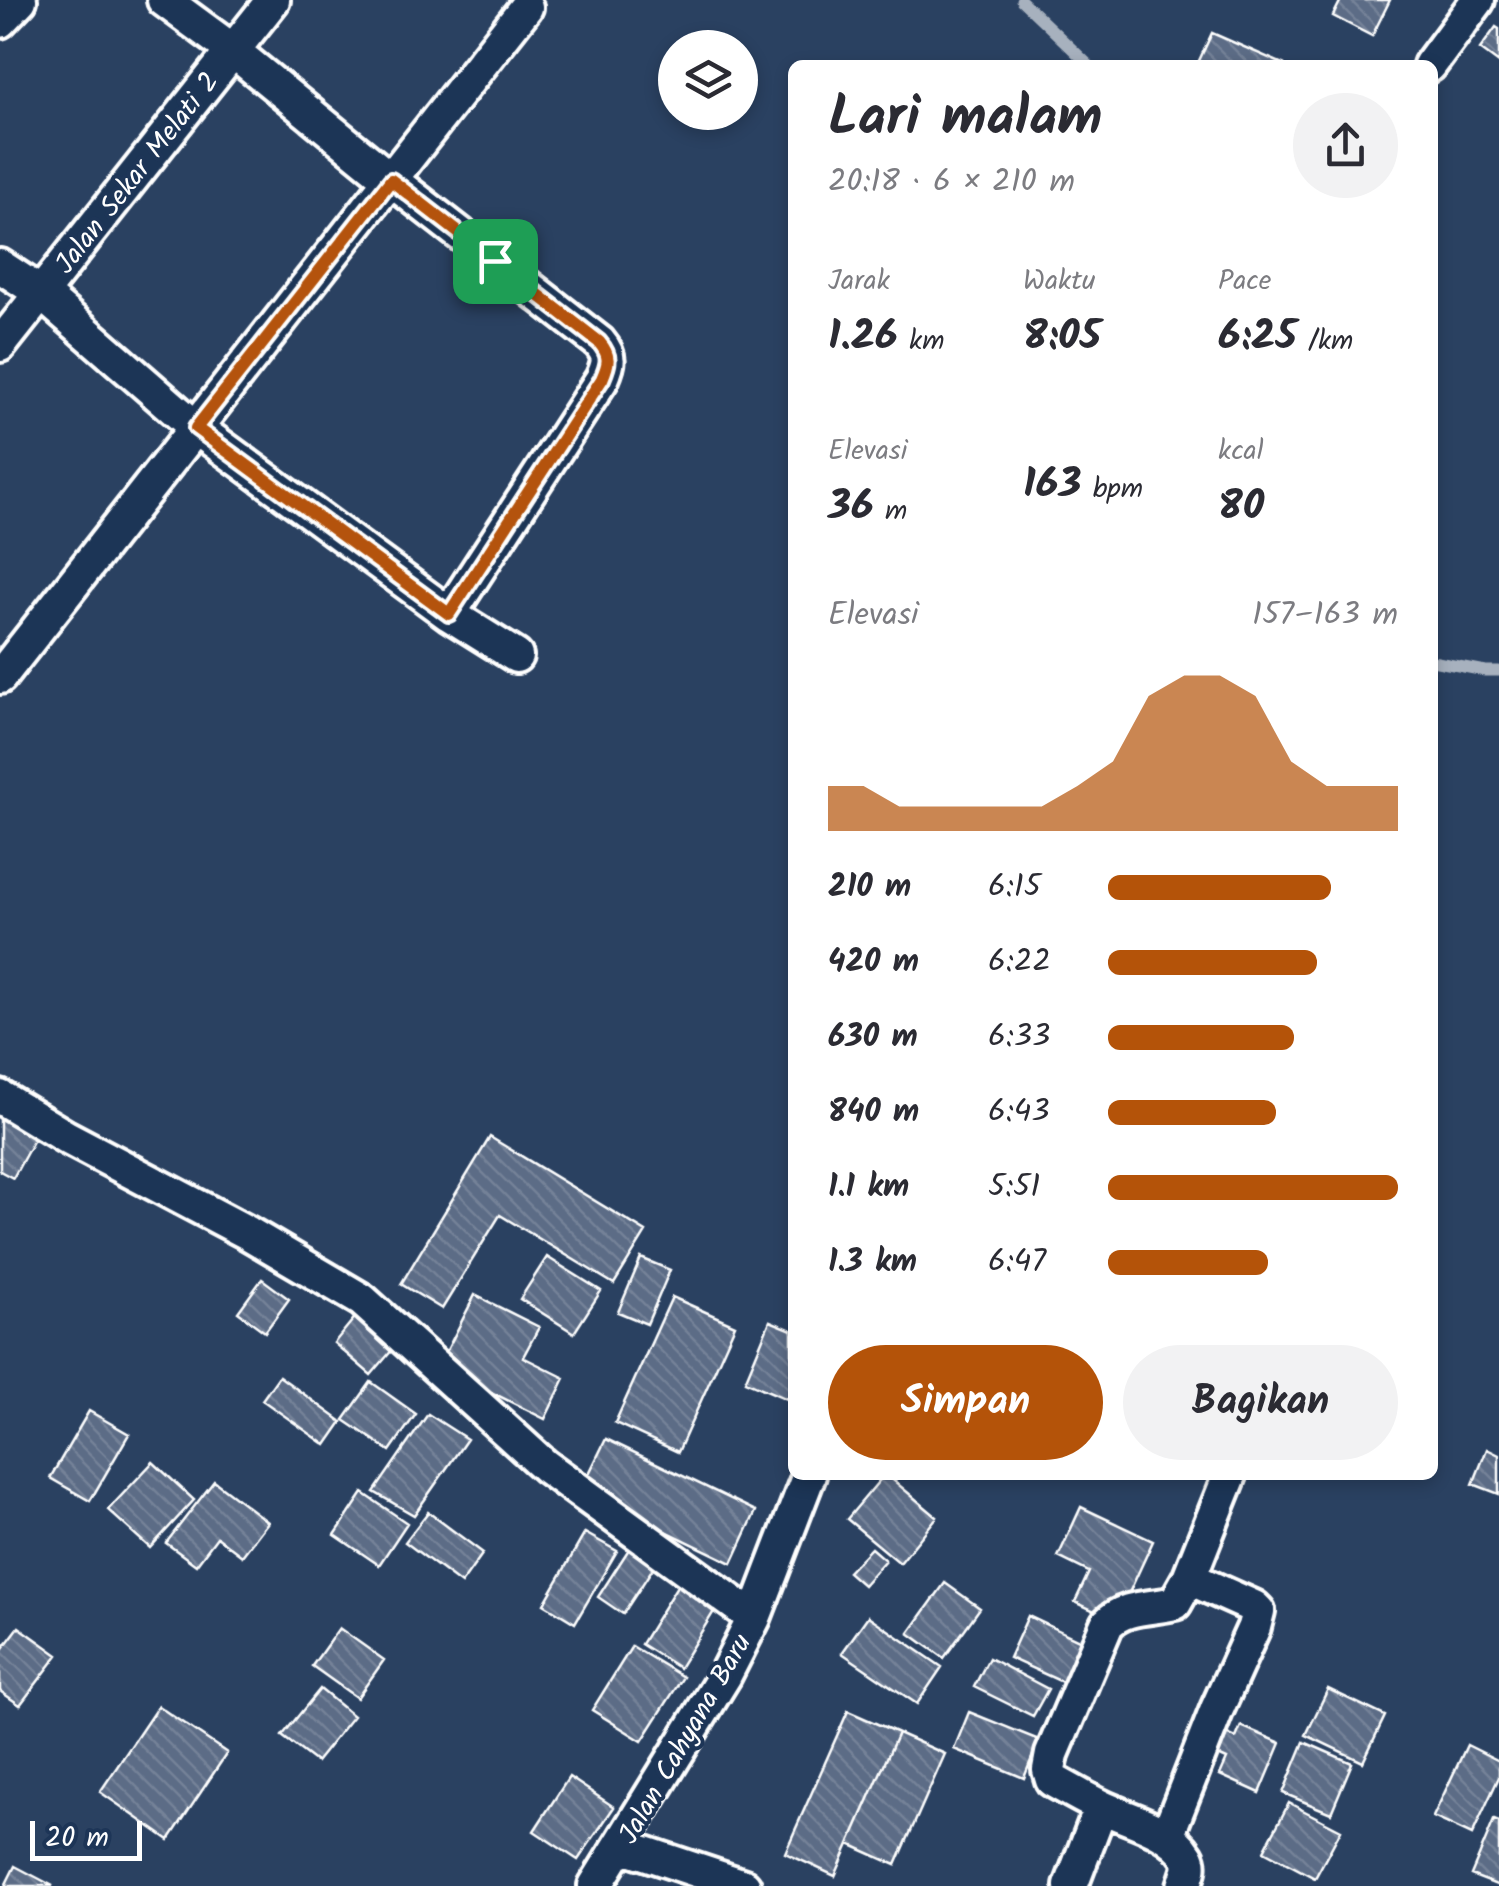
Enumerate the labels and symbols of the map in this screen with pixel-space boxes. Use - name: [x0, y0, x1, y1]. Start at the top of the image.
- street label: Jalan Sekar Melati 2: [44, 63, 232, 284]
- pin: [453, 219, 538, 304]
- street label: Jalan Cahyana Baru: [608, 1626, 765, 1853]
- scale bar: [30, 1816, 142, 1860]

